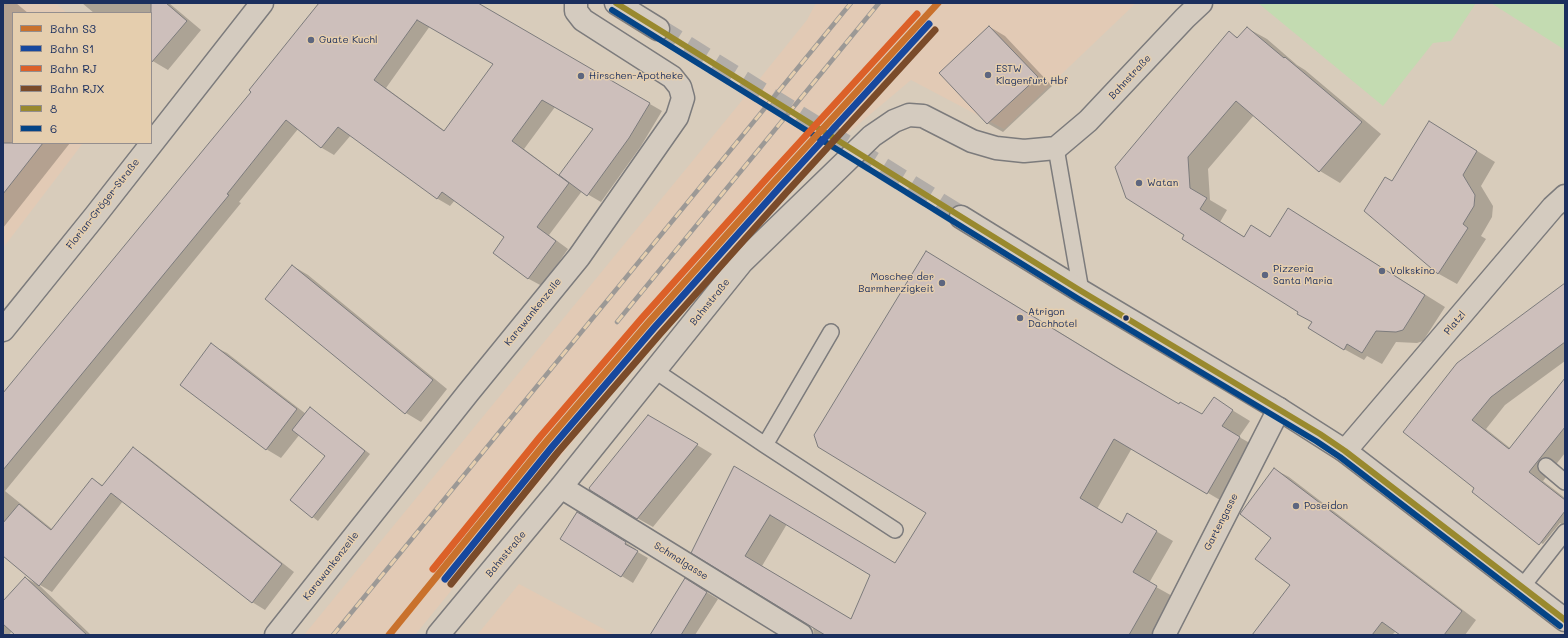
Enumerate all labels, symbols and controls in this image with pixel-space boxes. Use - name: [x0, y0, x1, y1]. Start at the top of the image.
- legend: [12, 12, 152, 144]
- text: Bahn S3: [50, 20, 96, 36]
- place label: Guate Kuchl: [319, 34, 377, 46]
- marker: Guate Kuchl: [306, 35, 316, 45]
- text: Bahn S1: [50, 40, 94, 56]
- street label: Bahnstraße: [1106, 52, 1154, 102]
- text: Bahn RJ: [50, 60, 96, 76]
- place label: ESTW Klagenfurt Hbf: [996, 63, 1068, 86]
- place label: Hirschen-Apotheke: [589, 70, 683, 82]
- marker: ESTW Klagenfurt Hbf: [983, 70, 993, 80]
- marker: Hirschen-Apotheke: [576, 71, 586, 81]
- text: Bahn RJX: [50, 80, 104, 96]
- text: 8: [50, 100, 57, 116]
- text: 6: [50, 120, 57, 136]
- street label: Florian-Gröger-Straße: [64, 156, 142, 252]
- place label: Watan: [1147, 177, 1178, 189]
- marker: Watan: [1134, 178, 1144, 188]
- place label: Pizzeria Santa Maria: [1273, 263, 1333, 286]
- place label: Volkskino: [1390, 265, 1435, 277]
- marker: Volkskino: [1377, 266, 1387, 276]
- marker: Pizzeria Santa Maria: [1260, 270, 1270, 280]
- place label: Moschee der Barmherzigkeit: [858, 271, 934, 294]
- street label: Karawankenzeile: [502, 276, 564, 348]
- street label: Bahnstraße: [688, 276, 732, 328]
- marker: Moschee der Barmherzigkeit: [937, 278, 947, 288]
- place label: Atrigon Dachhotel: [1028, 306, 1077, 330]
- street label: Platzl: [1442, 309, 1468, 337]
- marker: Atrigon Dachhotel: [1015, 313, 1025, 323]
- unlabelled marker: [1121, 313, 1131, 323]
- street label: Gartengasse: [1201, 491, 1241, 553]
- place label: Poseidon: [1304, 500, 1348, 512]
- marker: Poseidon: [1291, 501, 1301, 511]
- street label: Bahnstraße: [483, 528, 529, 580]
- street label: Karawankenzeile: [301, 529, 361, 603]
- street label: Schmalgasse: [652, 540, 710, 582]

